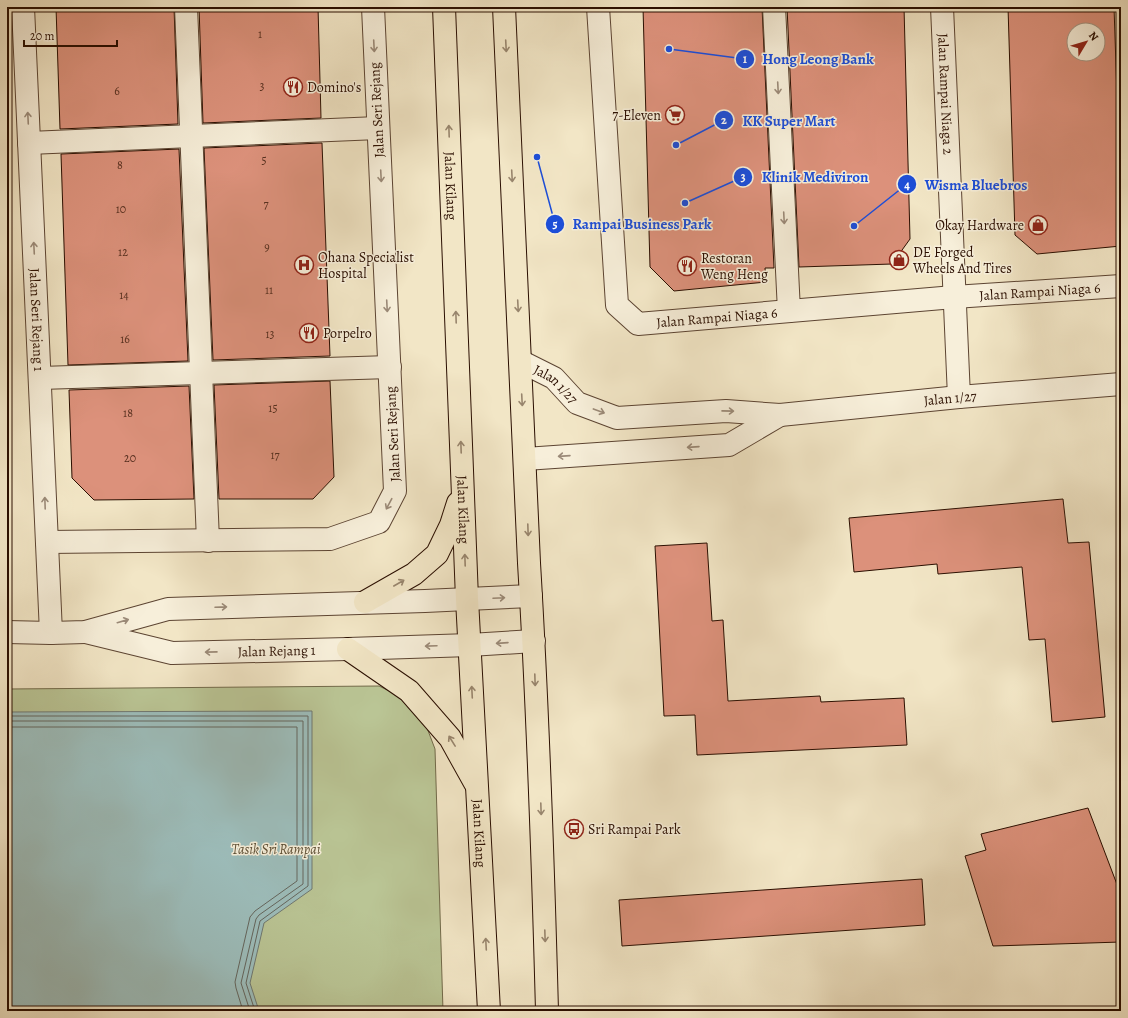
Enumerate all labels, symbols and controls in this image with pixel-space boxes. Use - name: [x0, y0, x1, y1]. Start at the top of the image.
- scale bar: [24, 22, 117, 48]
- north arrow: [1066, 22, 1106, 62]
- house number: 1: [258, 26, 262, 42]
- text: 20 m: [30, 28, 54, 44]
- text: N: [1085, 28, 1102, 44]
- street label: Jalan Rampai Niaga 2: [934, 33, 958, 155]
- one-way arrow: [371, 39, 378, 52]
- one-way arrow: [502, 39, 510, 52]
- callout: Hong Leong Bank: [735, 46, 882, 73]
- text: Hong Leong Bank: [762, 49, 874, 69]
- text: 1: [743, 51, 748, 67]
- street label: Jalan Seri Rejang: [365, 62, 389, 158]
- restaurant icon: Domino's: [282, 76, 304, 98]
- house number: 3: [260, 78, 265, 94]
- place label: Domino's: [307, 78, 361, 97]
- one-way arrow: [774, 81, 782, 94]
- house number: 6: [114, 83, 120, 99]
- supermarket icon: 7-Eleven: [664, 104, 686, 126]
- place label: 7-Eleven: [612, 106, 661, 125]
- callout: KK Super Mart: [714, 107, 844, 134]
- text: KK Super Mart: [742, 111, 836, 131]
- one-way arrow: [25, 112, 32, 125]
- text: 2: [721, 112, 727, 128]
- one-way arrow: [445, 125, 452, 138]
- street label: Jalan Kilang: [440, 151, 462, 220]
- house number: 5: [261, 152, 267, 168]
- house number: 8: [117, 157, 123, 173]
- callout: Klinik Mediviron: [733, 164, 876, 191]
- text: Klinik Mediviron: [762, 167, 869, 187]
- one-way arrow: [377, 169, 384, 182]
- one-way arrow: [508, 169, 516, 182]
- text: 3: [740, 169, 746, 185]
- callout: Wisma Bluebros: [897, 171, 1035, 198]
- text: Wisma Bluebros: [924, 175, 1027, 195]
- text: 4: [904, 177, 910, 193]
- house number: 7: [263, 196, 269, 212]
- house number: 10: [116, 201, 126, 217]
- callout: Rampai Business Park: [545, 210, 720, 237]
- one-way arrow: [780, 211, 788, 224]
- text: Rampai Business Park: [572, 214, 712, 234]
- shop icon: Okay Hardware: [1027, 214, 1049, 236]
- text: 5: [552, 216, 558, 232]
- place label: Okay Hardware: [935, 216, 1024, 235]
- house number: 9: [264, 239, 270, 255]
- one-way arrow: [30, 242, 38, 255]
- place label: DE Forged Wheels And Tires: [912, 243, 1012, 278]
- house number: 12: [118, 244, 128, 260]
- place label: Ohana Specialist Hospital: [318, 248, 414, 283]
- place label: Restoran Weng Heng: [700, 249, 768, 284]
- shop icon: DE Forged Wheels And Tires: [888, 249, 910, 271]
- hospital icon: Ohana Specialist Hospital: [293, 254, 315, 276]
- restaurant icon: Restoran Weng Heng: [676, 255, 698, 277]
- street label: Jalan Seri Rejang 1: [25, 268, 49, 372]
- street label: Jalan Rampai Niaga 6: [979, 278, 1101, 305]
- house number: 11: [265, 282, 273, 298]
- house number: 14: [119, 287, 129, 303]
- one-way arrow: [383, 299, 390, 312]
- one-way arrow: [514, 299, 522, 312]
- street label: Jalan Rampai Niaga 6: [656, 303, 778, 332]
- one-way arrow: [452, 311, 460, 324]
- restaurant icon: Porpelro: [298, 322, 320, 344]
- place label: Porpelro: [323, 324, 372, 343]
- house number: 13: [265, 326, 275, 342]
- house number: 16: [120, 331, 130, 347]
- street label: Jalan 1/27: [530, 360, 582, 408]
- street label: Jalan Seri Rejang: [381, 386, 405, 482]
- street label: Jalan 1/27: [923, 386, 977, 410]
- one-way arrow: [518, 393, 526, 406]
- house number: 15: [268, 400, 278, 416]
- house number: 18: [123, 405, 133, 421]
- one-way arrow: [721, 407, 734, 415]
- one-way arrow: [593, 408, 605, 416]
- one-way arrow: [457, 441, 465, 454]
- one-way arrow: [687, 444, 700, 451]
- house number: 17: [270, 447, 281, 463]
- house number: 20: [124, 450, 136, 466]
- one-way arrow: [558, 453, 571, 460]
- street label: Jalan Kilang: [453, 475, 474, 544]
- one-way arrow: [41, 497, 49, 510]
- one-way arrow: [384, 498, 392, 510]
- one-way arrow: [524, 523, 532, 536]
- one-way arrow: [462, 554, 469, 567]
- one-way arrow: [393, 579, 405, 587]
- one-way arrow: [492, 594, 505, 601]
- one-way arrow: [214, 603, 227, 611]
- one-way arrow: [116, 617, 129, 624]
- one-way arrow: [496, 639, 509, 646]
- street label: Jalan Rejang 1: [237, 640, 316, 661]
- one-way arrow: [425, 642, 438, 650]
- one-way arrow: [205, 648, 218, 656]
- one-way arrow: [532, 673, 539, 686]
- one-way arrow: [469, 686, 476, 699]
- one-way arrow: [447, 735, 455, 747]
- street label: Jalan Kilang: [468, 798, 491, 868]
- one-way arrow: [537, 802, 544, 815]
- bus stop icon: Sri Rampai Park: [563, 818, 585, 840]
- place label: Sri Rampai Park: [588, 820, 681, 839]
- park label: Tasik Sri Rampai: [231, 840, 321, 859]
- one-way arrow: [541, 929, 549, 942]
- one-way arrow: [483, 938, 490, 951]

